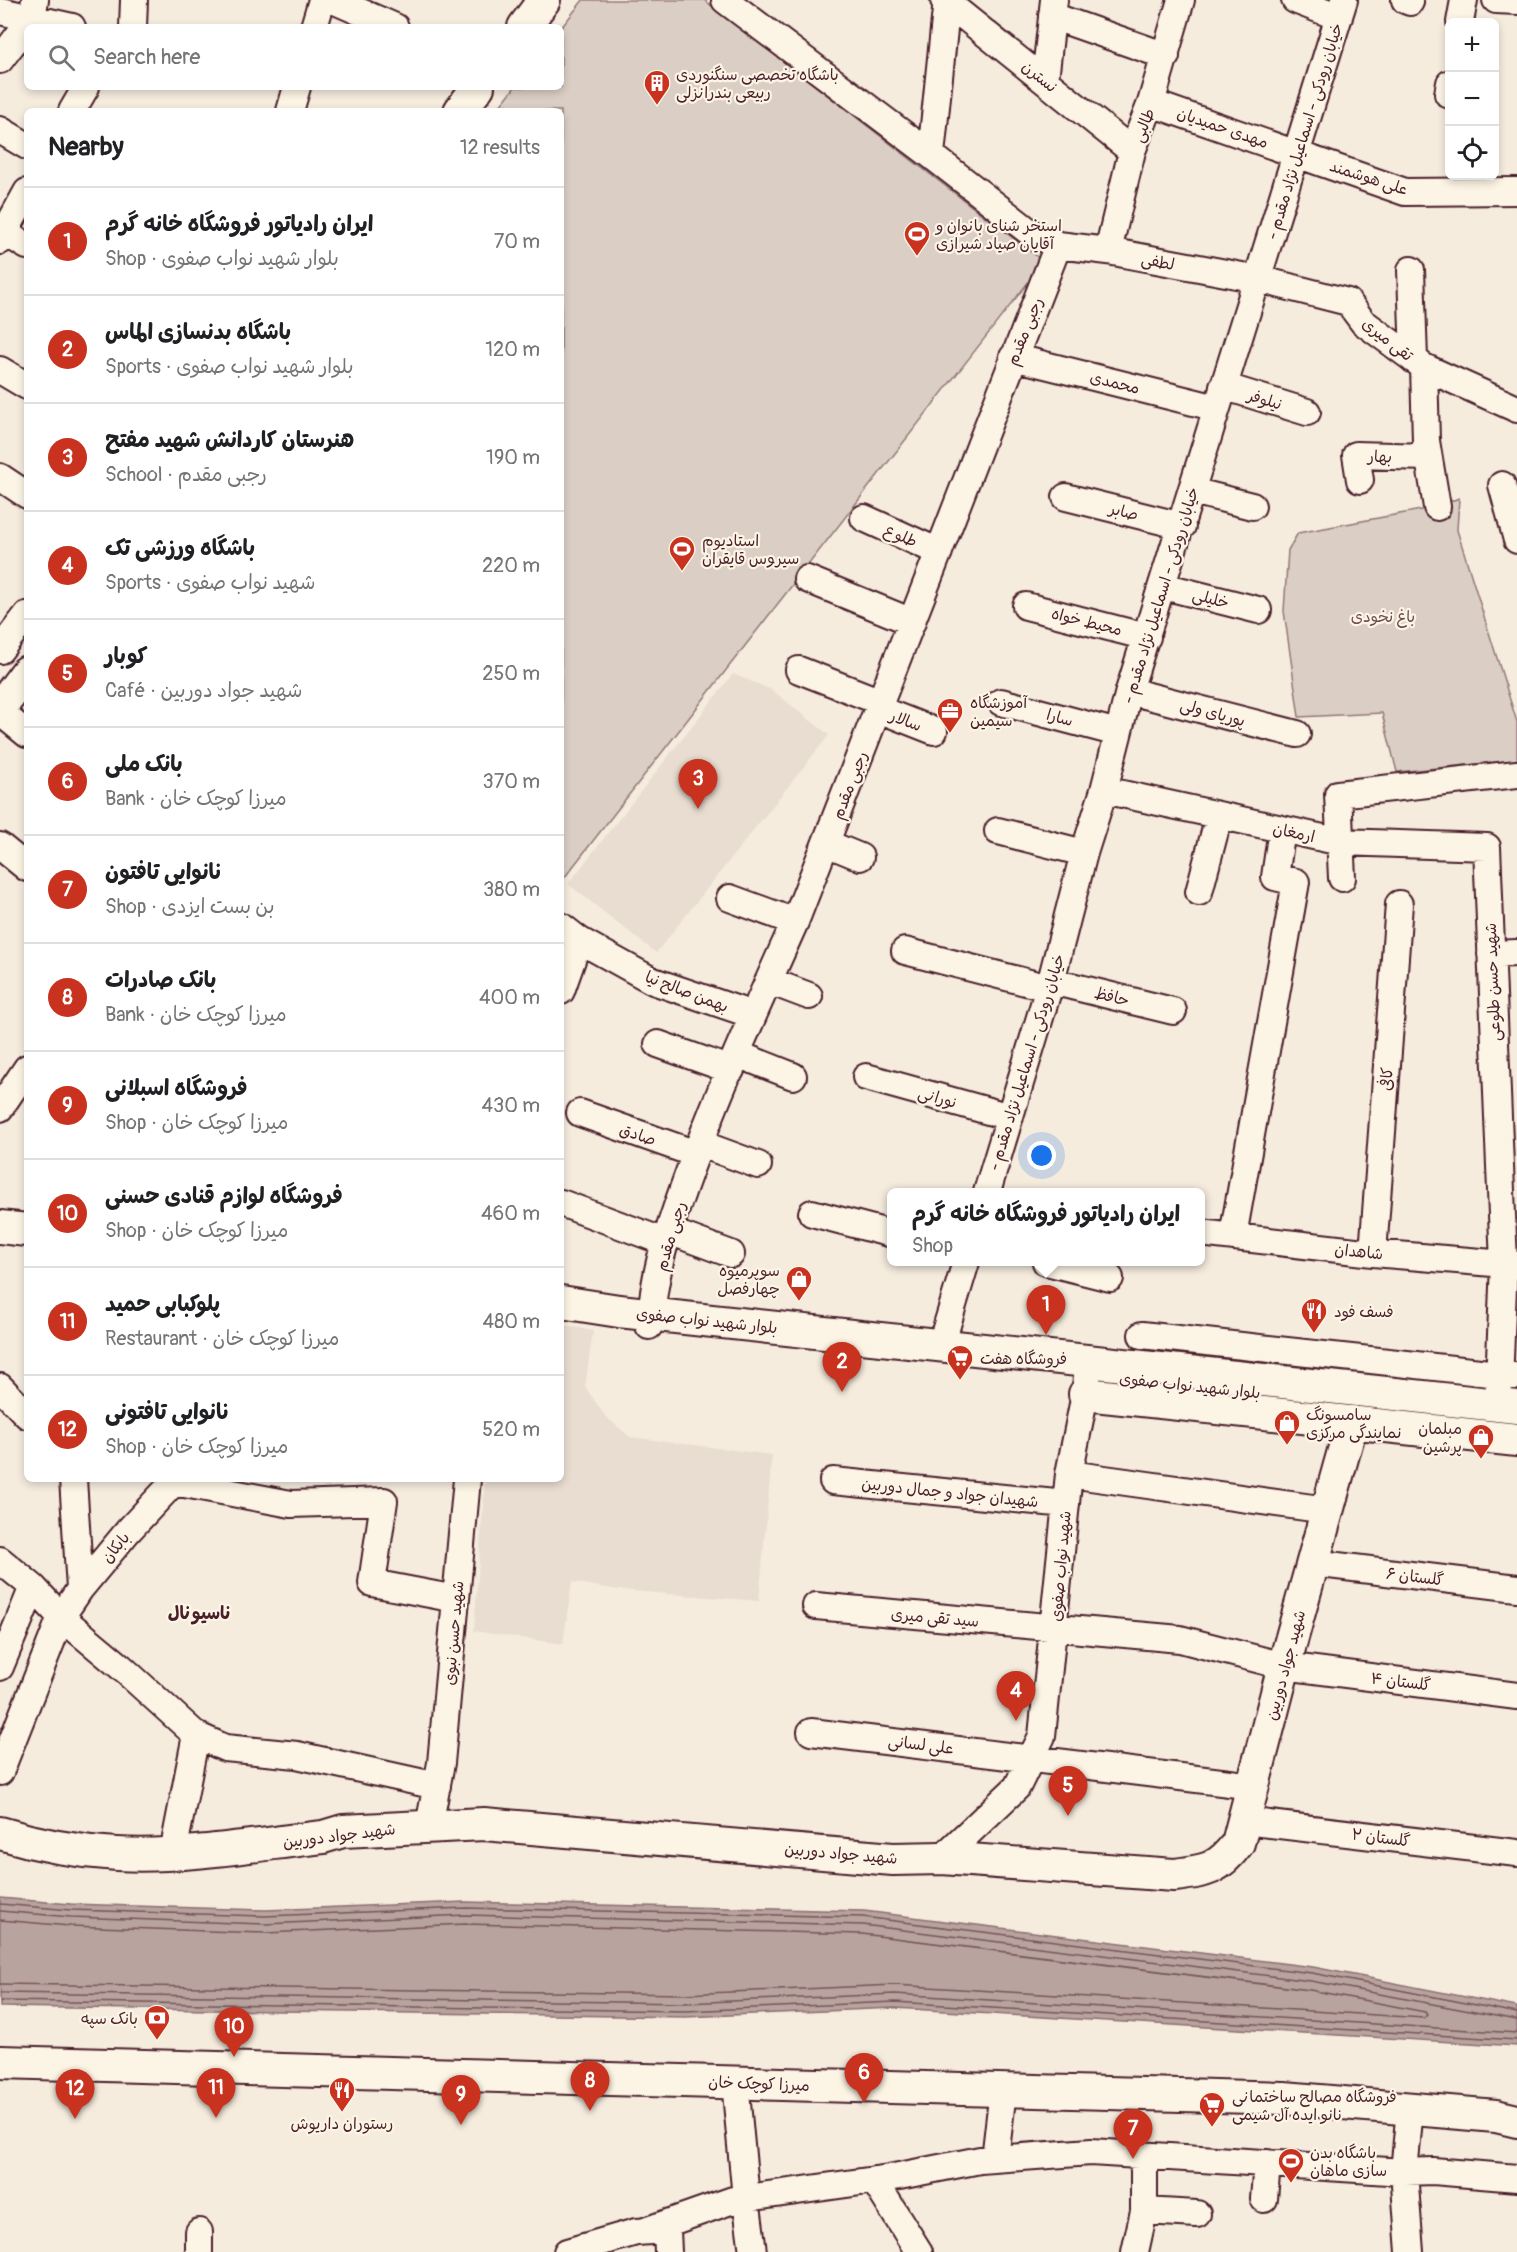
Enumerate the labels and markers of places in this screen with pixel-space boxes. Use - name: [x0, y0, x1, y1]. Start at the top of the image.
- place label: باشگاه تخصصی سنگنوردی ربیعی بندرانزلی: [676, 65, 839, 103]
- building icon: باشگاه تخصصی سنگنوردی ربیعی بندرانزلی: [642, 68, 672, 106]
- place label: استخر شنای بانوان و آقایان صیاد شیرازی: [934, 216, 1062, 254]
- sports icon: استخر شنای بانوان و آقایان صیاد شیرازی: [902, 219, 932, 257]
- place label: استادیوم سیروس قایقران: [702, 531, 799, 569]
- sports icon: استادیوم سیروس قایقران: [667, 534, 697, 572]
- place label: آموزشگاه سیمین: [970, 693, 1028, 731]
- office icon: آموزشگاه سیمین: [935, 696, 965, 734]
- pin: 3: [678, 760, 718, 809]
- place label: سوپرمیوه چهارفصل: [717, 1261, 780, 1299]
- shop icon: سوپرمیوه چهارفصل: [784, 1264, 814, 1302]
- pin: 1: [1026, 1286, 1066, 1335]
- restaurant icon: فسف فود: [1299, 1296, 1329, 1334]
- place label: فسف فود: [1334, 1302, 1394, 1322]
- pin: 2: [822, 1342, 862, 1392]
- supermarket icon: فروشگاه هفت: [945, 1343, 975, 1381]
- place label: فروشگاه هفت: [980, 1349, 1067, 1369]
- place label: سامسونگ نمایندگی مرکزی: [1306, 1405, 1401, 1443]
- shop icon: سامسونگ نمایندگی مرکزی: [1272, 1408, 1302, 1446]
- place label: مبلمان پرشین: [1418, 1419, 1462, 1457]
- shop icon: مبلمان پرشین: [1466, 1422, 1496, 1460]
- pin: 4: [996, 1672, 1036, 1721]
- pin: 5: [1048, 1766, 1088, 1816]
- bank icon: بانک سپه: [142, 2003, 172, 2041]
- pin: 10: [214, 2008, 254, 2057]
- place label: بانک سپه: [81, 2009, 138, 2029]
- pin: 6: [844, 2054, 884, 2103]
- pin: 8: [570, 2062, 610, 2111]
- pin: 11: [196, 2068, 236, 2118]
- pin: 12: [56, 2070, 94, 2119]
- restaurant icon: رستوران داریوش: [327, 2075, 357, 2113]
- pin: 9: [442, 2076, 480, 2125]
- place label: فروشگاه مصالح ساختمانی نانو ایده آل شیمی: [1232, 2087, 1397, 2125]
- supermarket icon: فروشگاه مصالح ساختمانی نانو ایده آل شیمی: [1197, 2090, 1227, 2128]
- pin: 7: [1114, 2110, 1152, 2159]
- place label: رستوران داریوش: [291, 2114, 393, 2134]
- place label: باشگاه بدن سازی ماهان: [1310, 2143, 1387, 2181]
- sports icon: باشگاه بدن سازی ماهان: [1276, 2146, 1306, 2184]

